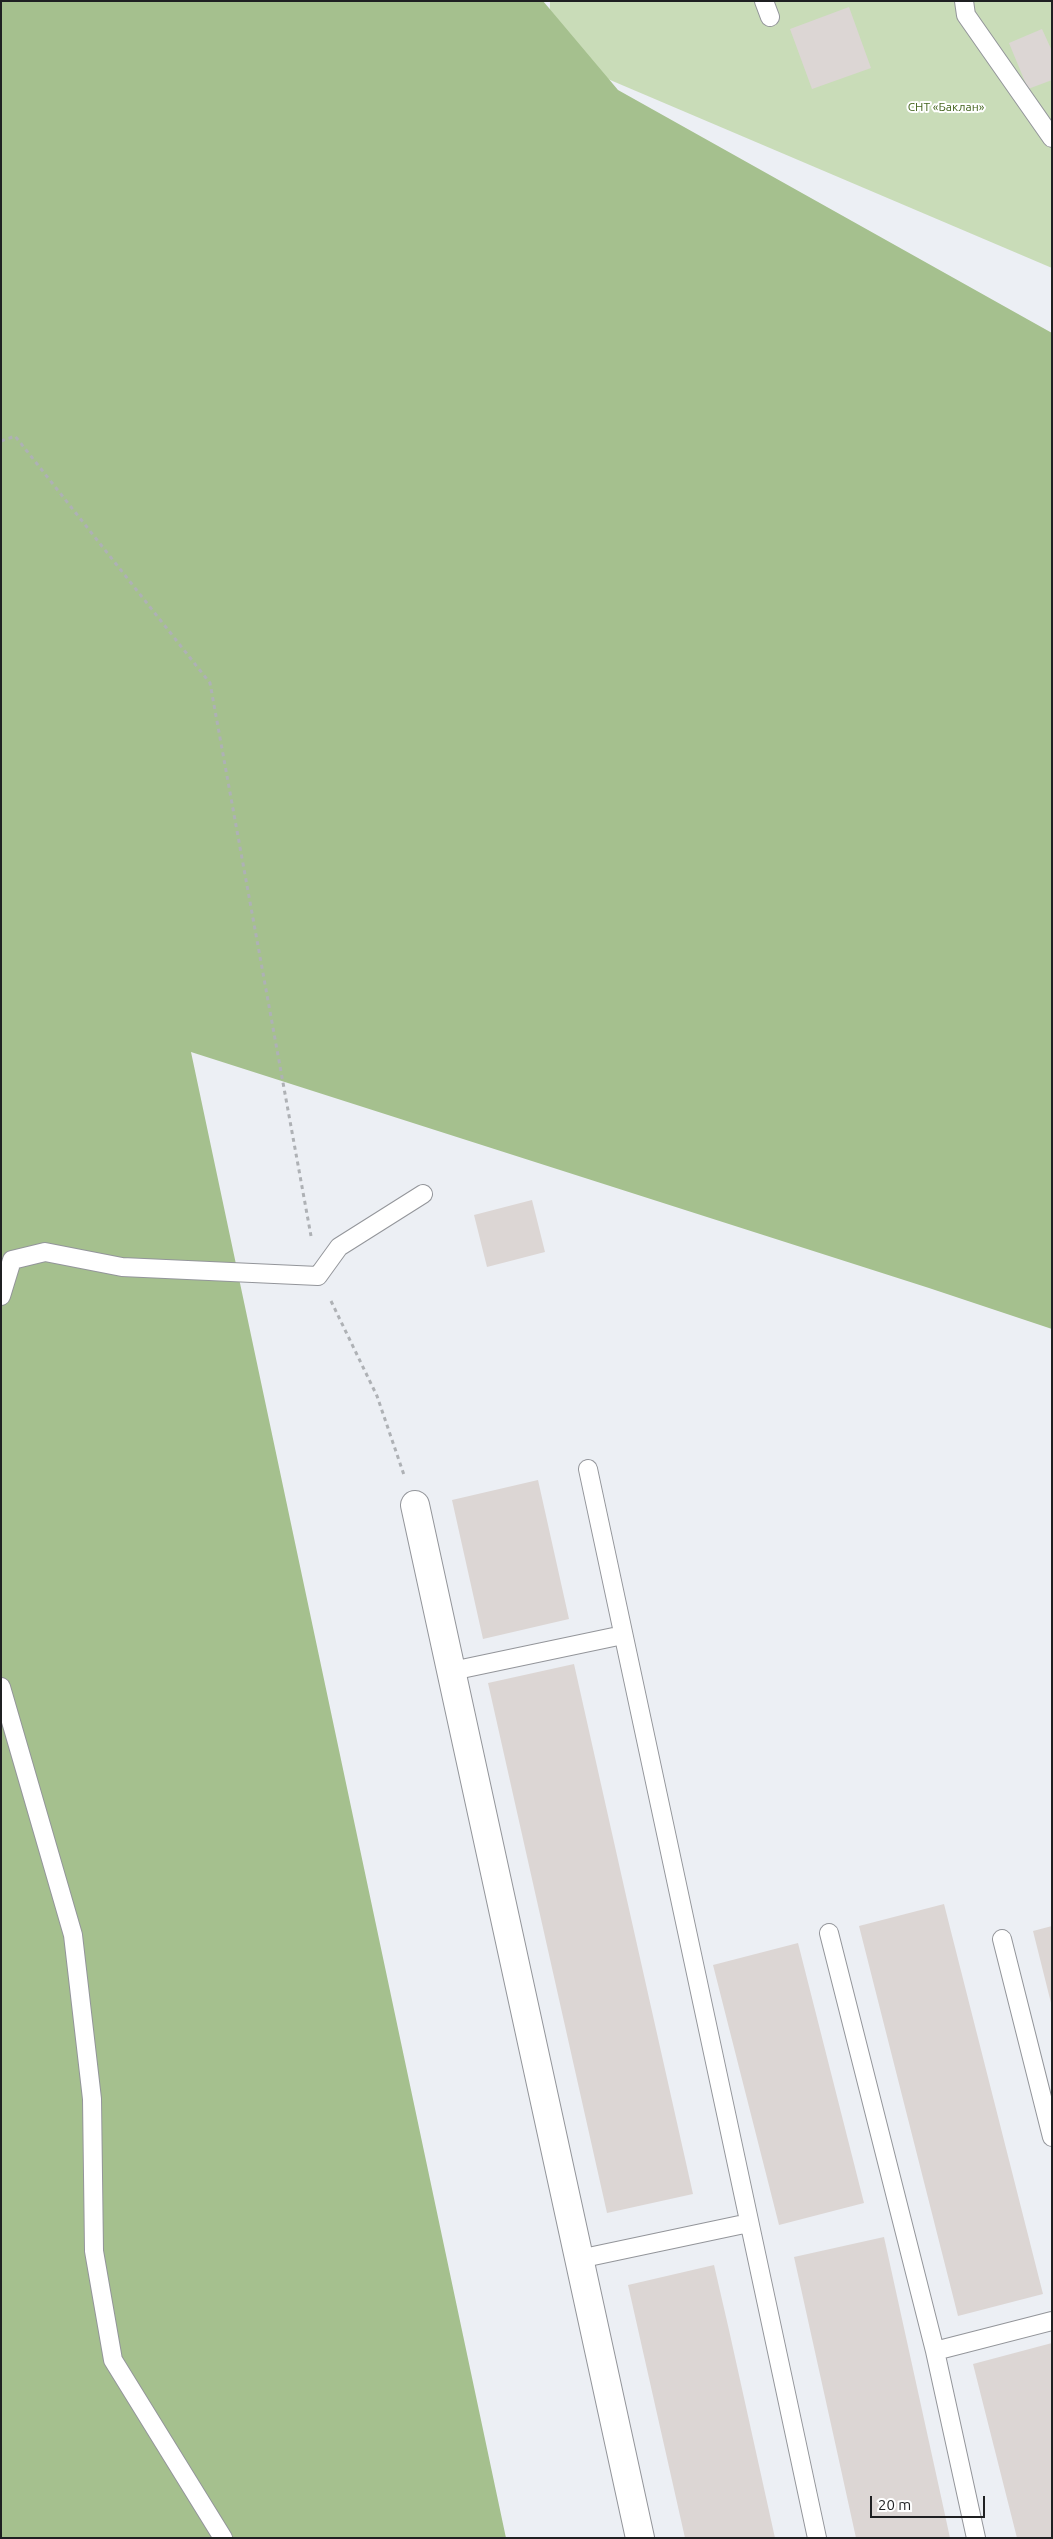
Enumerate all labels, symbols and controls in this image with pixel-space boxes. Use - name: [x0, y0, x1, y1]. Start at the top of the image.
- park label: СНТ «Баклан»: [908, 100, 984, 114]
- scale bar: [873, 2486, 988, 2518]
- text: 20 m: [878, 2496, 911, 2513]

